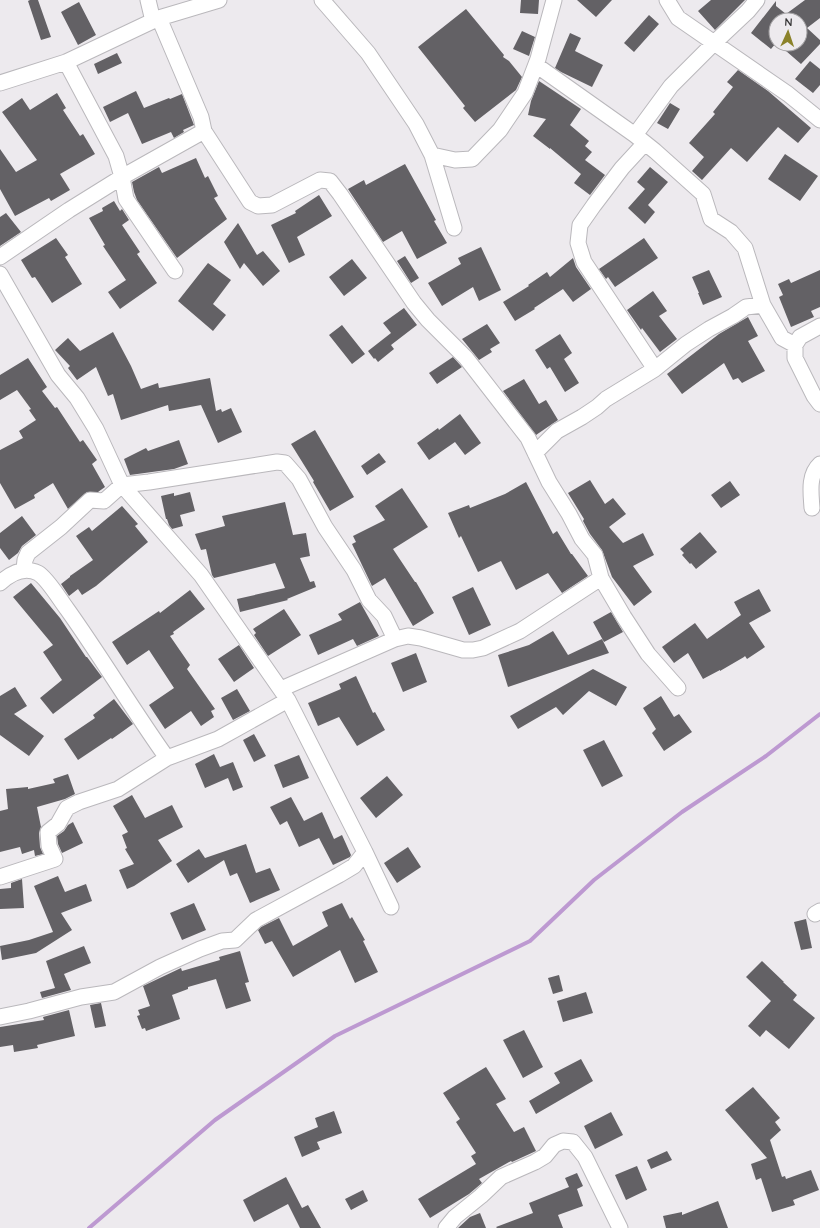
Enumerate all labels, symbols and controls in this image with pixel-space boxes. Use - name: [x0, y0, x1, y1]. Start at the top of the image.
- north arrow: [768, 12, 808, 52]
- text: N: [784, 15, 793, 29]

